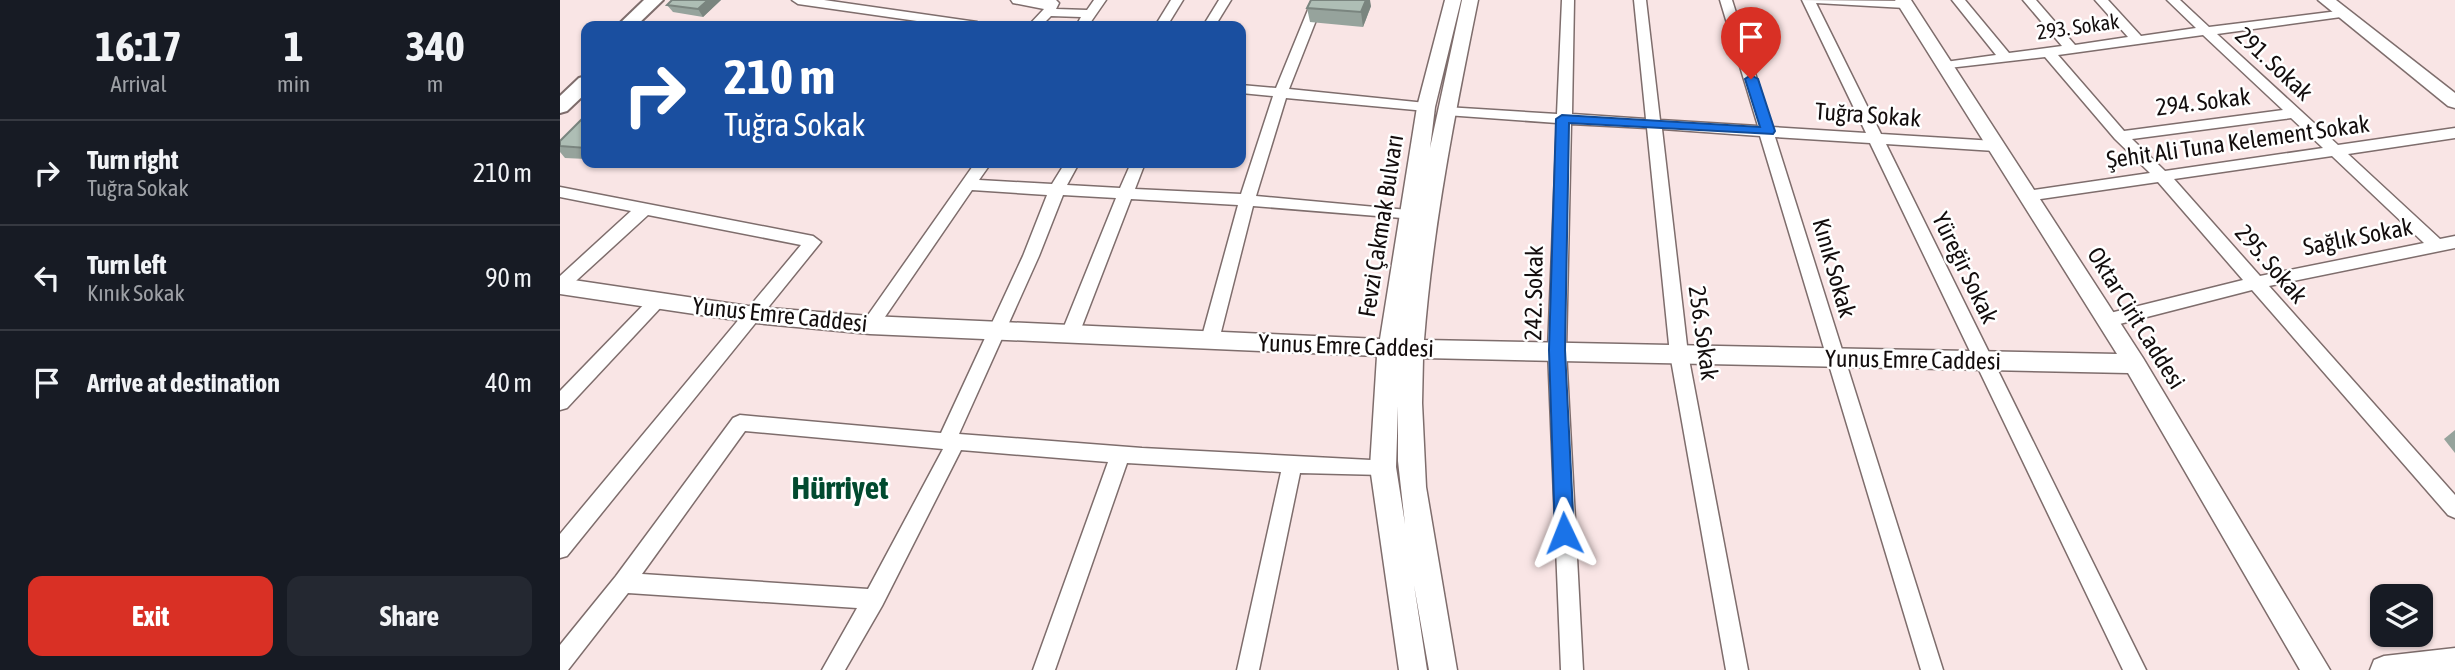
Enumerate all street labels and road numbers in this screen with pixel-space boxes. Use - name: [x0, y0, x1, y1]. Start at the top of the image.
- street label: 293. Sokak: [2035, 8, 2121, 44]
- street label: 291. Sokak: [2230, 21, 2319, 106]
- street label: 294. Sokak: [2154, 82, 2252, 121]
- street label: Tuğra Sokak: [1814, 97, 1922, 132]
- street label: Şehit Ali Tuna Kelement Sokak: [2105, 110, 2372, 173]
- street label: Fevzi Çakmak Bulvarı: [1353, 133, 1408, 319]
- street label: Yüreğir Sokak: [1927, 208, 2004, 328]
- street label: Sağlık Sokak: [2301, 213, 2415, 260]
- street label: Kınık Sokak: [1807, 215, 1862, 321]
- street label: 295. Sokak: [2230, 219, 2313, 309]
- street label: Oktar Cirit Caddesi: [2082, 242, 2191, 393]
- street label: 242. Sokak: [1519, 245, 1548, 341]
- street label: 256. Sokak: [1684, 284, 1724, 382]
- street label: Yunus Emre Caddesi: [691, 292, 869, 337]
- street label: Yunus Emre Caddesi: [1258, 329, 1434, 362]
- street label: Yunus Emre Caddesi: [1825, 344, 2001, 375]

